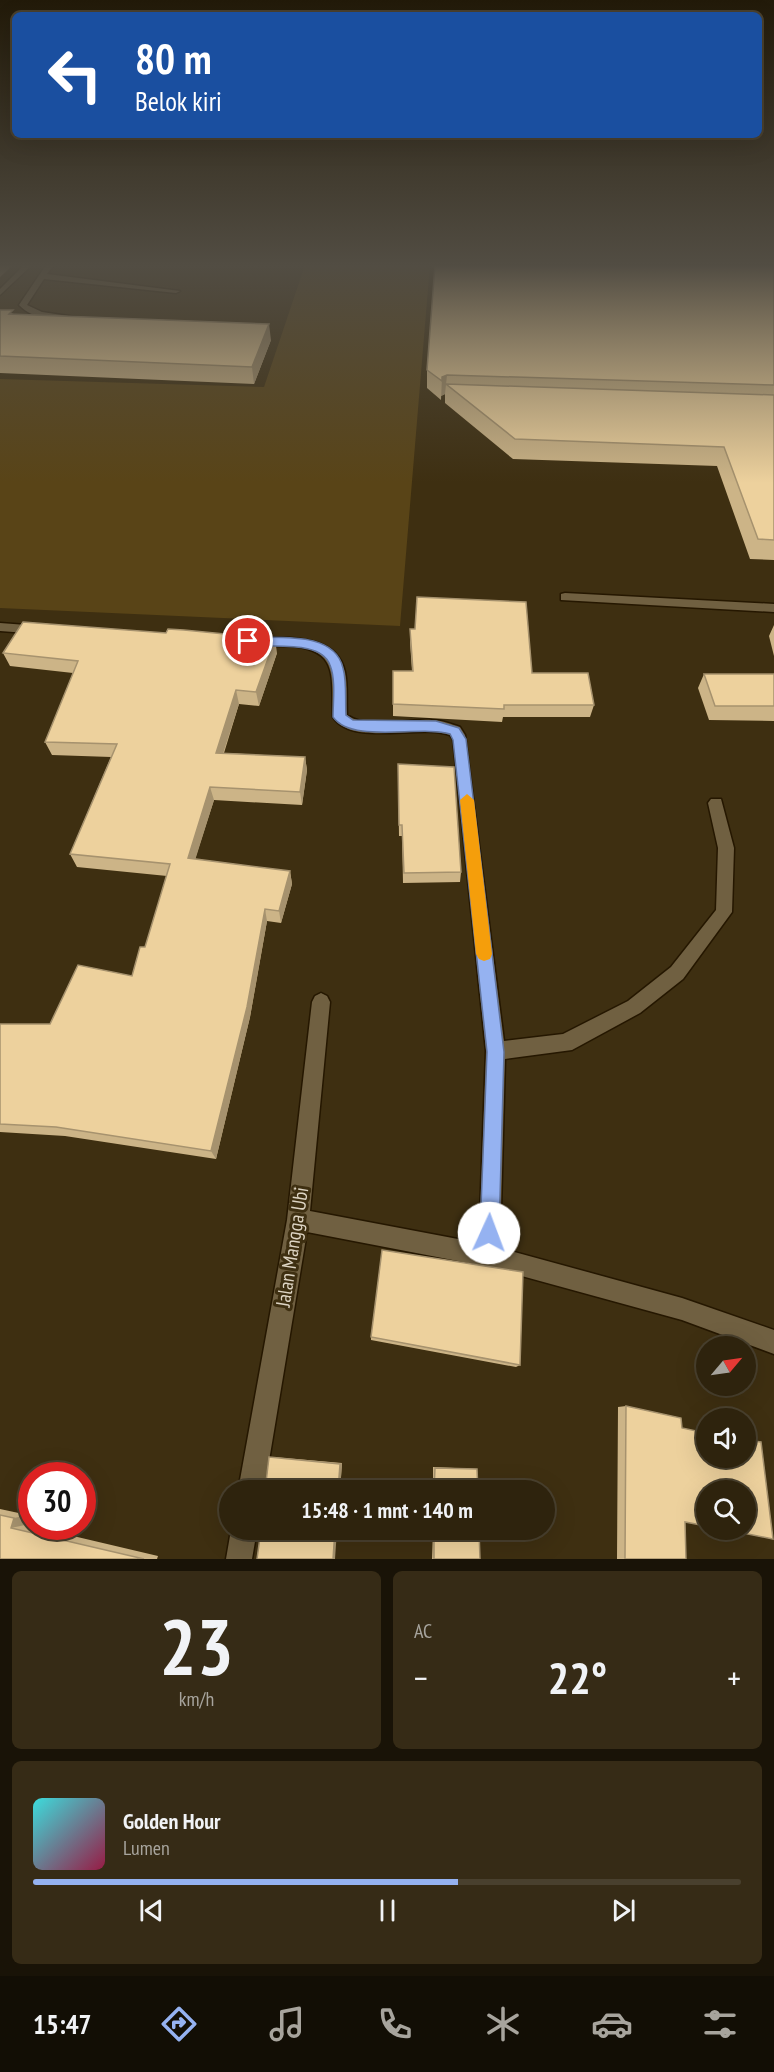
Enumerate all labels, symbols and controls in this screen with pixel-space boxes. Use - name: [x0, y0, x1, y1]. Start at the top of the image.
- text: 80 m: [135, 31, 212, 86]
- icon: left: [36, 36, 114, 114]
- text: Belok kiri: [135, 84, 222, 118]
- pin: [222, 615, 273, 666]
- icon: arrive: [231, 624, 264, 657]
- street label: Jalan Mangga Ubi: [270, 1185, 314, 1310]
- position arrow: [457, 1201, 521, 1265]
- north arrow: [696, 1336, 756, 1396]
- map controls: [696, 1336, 756, 1540]
- button: sound: [696, 1408, 756, 1468]
- speed limit sign: 30: [18, 1462, 96, 1540]
- button: search: [696, 1480, 756, 1540]
- text: 15:48 · 1 mnt · 140 m: [301, 1496, 473, 1524]
- text: 23: [159, 1596, 234, 1697]
- text: AC: [414, 1618, 432, 1644]
- text: 22°: [548, 1648, 607, 1706]
- text: −: [414, 1656, 428, 1699]
- text: +: [727, 1656, 741, 1699]
- text: km/h: [179, 1686, 214, 1712]
- text: Golden Hour: [123, 1807, 221, 1835]
- text: Lumen: [123, 1835, 170, 1861]
- icon: previous: [135, 1894, 168, 1927]
- icon: pause: [371, 1894, 404, 1927]
- icon: next: [607, 1894, 640, 1927]
- icon: directions: [158, 2003, 200, 2045]
- icon: music: [266, 2003, 308, 2045]
- icon: phone: [374, 2003, 416, 2045]
- icon: climate: [482, 2003, 524, 2045]
- icon: car: [591, 2003, 633, 2045]
- icon: filters: [699, 2003, 741, 2045]
- text: 15:47: [33, 2007, 92, 2041]

